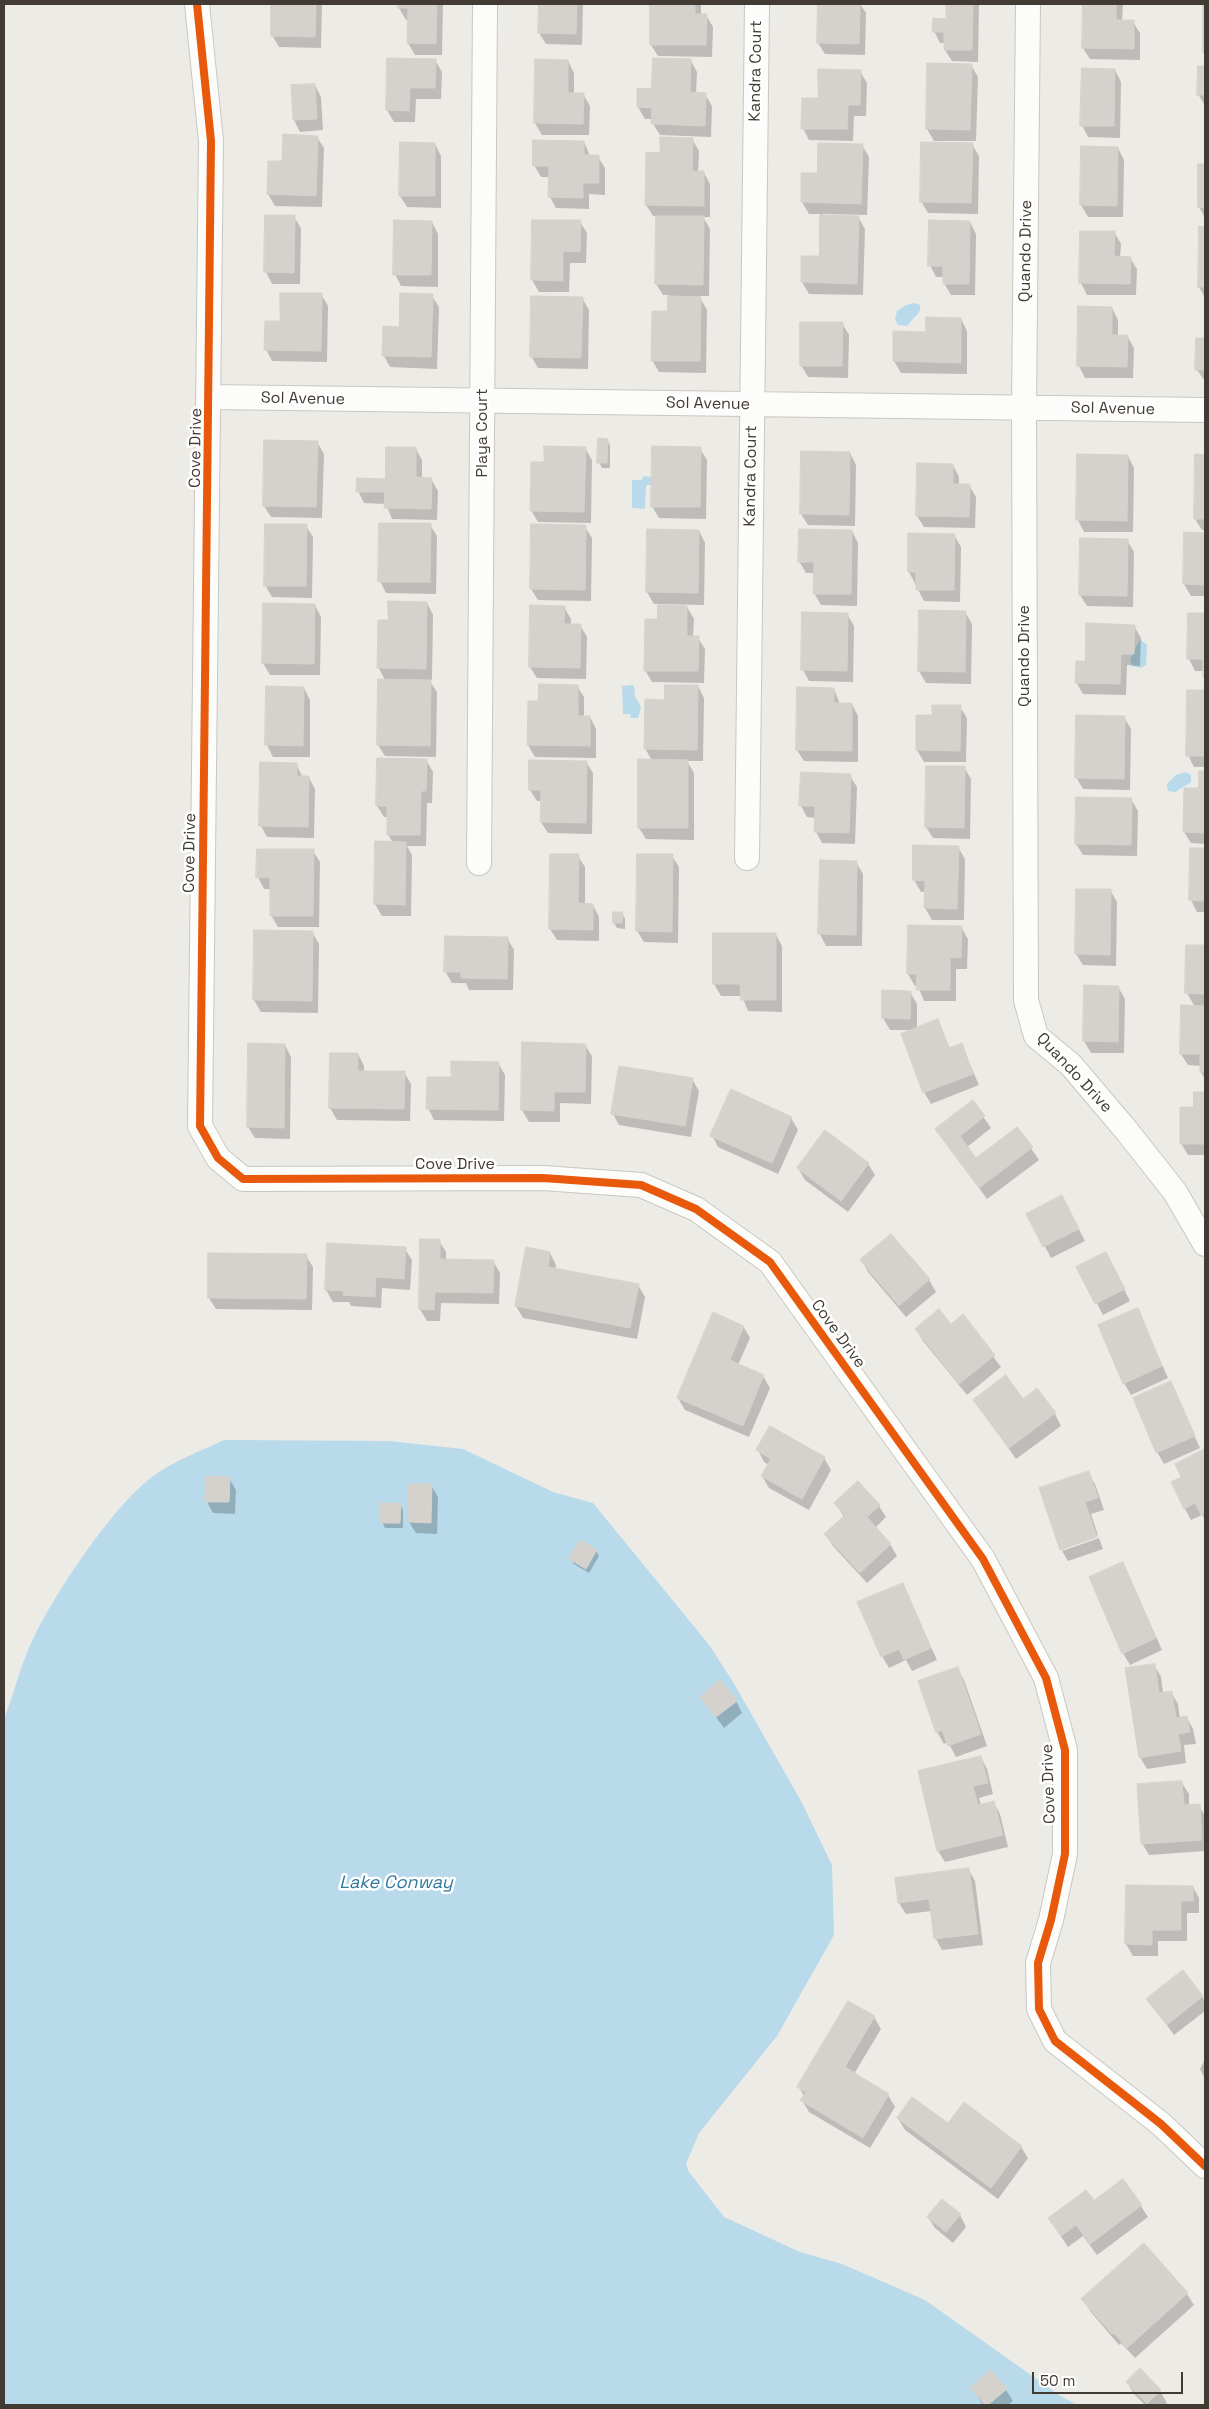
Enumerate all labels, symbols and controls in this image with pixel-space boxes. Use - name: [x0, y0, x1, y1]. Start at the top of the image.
- street label: Kandra Court: [746, 20, 766, 122]
- street label: Quando Drive: [1016, 200, 1036, 302]
- street label: Sol Avenue: [261, 389, 345, 409]
- street label: Playa Court: [473, 389, 493, 477]
- street label: Sol Avenue: [666, 394, 750, 414]
- street label: Sol Avenue: [1071, 399, 1155, 419]
- street label: Cove Drive: [186, 408, 206, 488]
- street label: Kandra Court: [741, 425, 761, 527]
- street label: Quando Drive: [1015, 605, 1035, 707]
- street label: Cove Drive: [180, 813, 200, 893]
- street label: Quando Drive: [1032, 1029, 1116, 1117]
- street label: Cove Drive: [415, 1155, 495, 1175]
- street label: Cove Drive: [807, 1296, 869, 1372]
- street label: Cove Drive: [1038, 1744, 1060, 1824]
- water label: Lake Conway: [339, 1872, 453, 1894]
- scale bar: [1034, 2362, 1185, 2394]
- text: 50 m: [1040, 2371, 1075, 2390]

